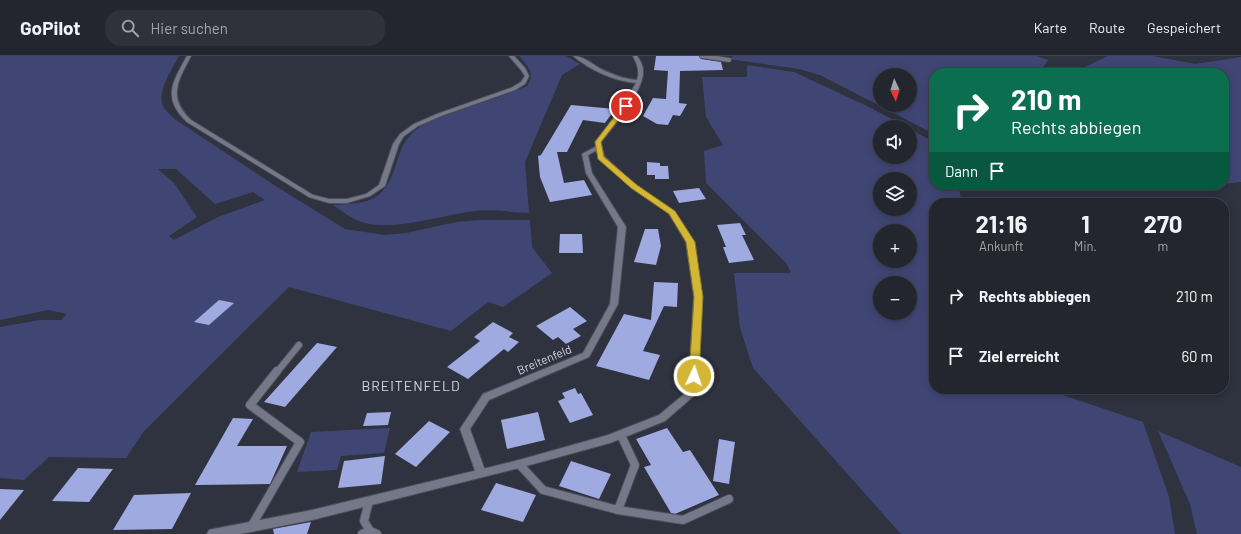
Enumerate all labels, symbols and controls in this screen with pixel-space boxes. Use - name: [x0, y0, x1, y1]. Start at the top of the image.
- search box: [105, 10, 385, 46]
- text: GoPilot: [20, 16, 81, 39]
- icon: search: [119, 17, 141, 39]
- text: Hier suchen: [151, 19, 228, 37]
- text: Karte: [1034, 19, 1067, 36]
- text: Route: [1089, 19, 1125, 36]
- text: Gespeichert: [1147, 19, 1221, 36]
- north arrow: [873, 68, 917, 112]
- map controls: [873, 68, 917, 320]
- text: 210 m: [1011, 82, 1081, 116]
- icon: right: [945, 84, 997, 136]
- pin: [609, 89, 643, 123]
- icon: arrive: [615, 95, 637, 117]
- text: Rechts abbiegen: [1011, 116, 1141, 138]
- button: sound: [873, 120, 917, 164]
- icon: arrive: [986, 160, 1008, 182]
- text: Dann: [945, 162, 978, 180]
- button: layers: [873, 172, 917, 216]
- text: 21:16: [976, 209, 1027, 238]
- text: 1: [1081, 209, 1090, 238]
- text: 270: [1143, 209, 1182, 238]
- button: +: [873, 224, 917, 268]
- text: Ankunft: [979, 238, 1024, 254]
- text: Min.: [1074, 238, 1097, 254]
- text: m: [1158, 238, 1168, 254]
- button: −: [873, 276, 917, 320]
- icon: right: [945, 285, 967, 307]
- text: Rechts abbiegen: [979, 287, 1090, 305]
- text: 210 m: [1176, 287, 1213, 305]
- street label: Breitenfeld: [515, 341, 573, 377]
- icon: arrive: [945, 345, 967, 367]
- text: Ziel erreicht: [979, 347, 1060, 365]
- text: 60 m: [1181, 347, 1213, 365]
- position arrow: [673, 355, 715, 397]
- district label: BREITENFELD: [361, 377, 461, 394]

